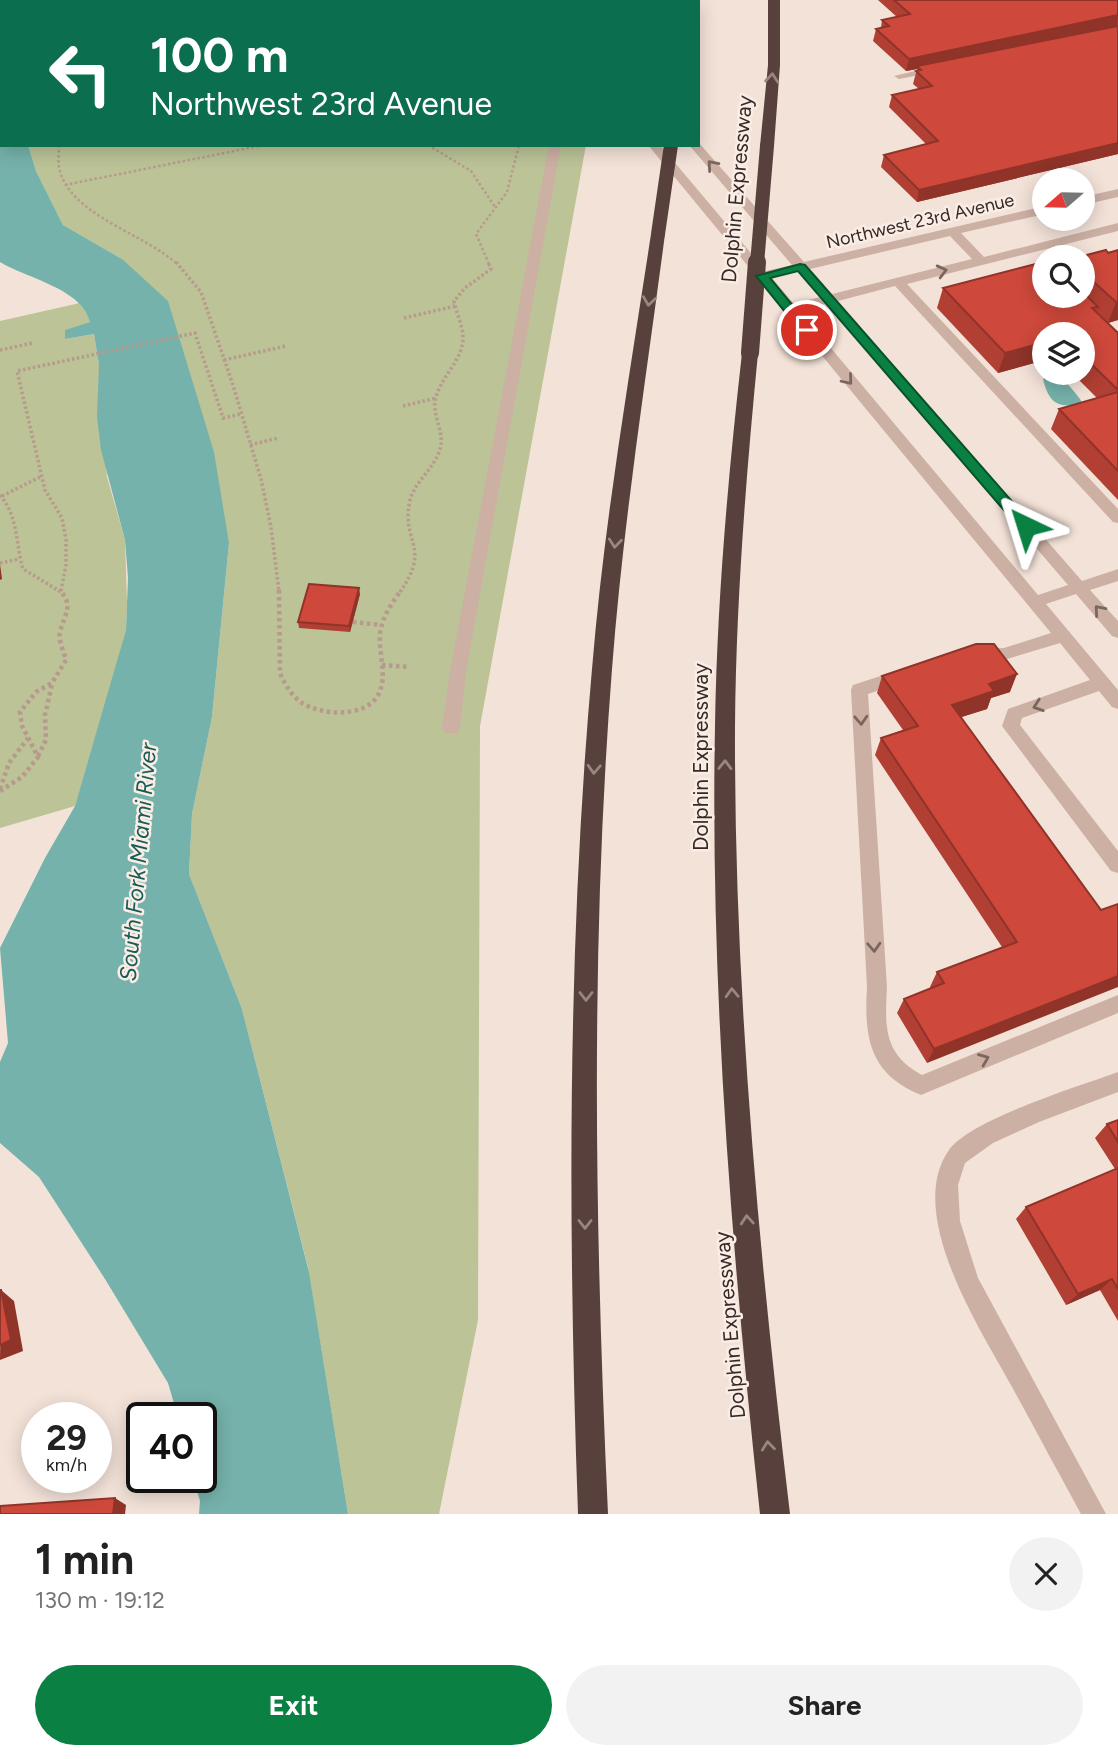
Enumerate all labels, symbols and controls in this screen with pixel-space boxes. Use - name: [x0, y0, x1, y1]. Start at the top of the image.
- text: 100 m: [150, 25, 289, 84]
- icon: left: [35, 28, 126, 119]
- one-way arrow: [764, 72, 779, 83]
- text: Northwest 23rd Avenue: [150, 85, 492, 123]
- street label: Dolphin Expressway: [716, 94, 757, 284]
- one-way arrow: [708, 160, 720, 173]
- north arrow: [1032, 168, 1096, 231]
- map controls: [1032, 168, 1095, 385]
- street label: Northwest 23rd Avenue: [824, 189, 1016, 253]
- button: search: [1032, 245, 1095, 308]
- one-way arrow: [935, 265, 947, 279]
- one-way arrow: [641, 296, 656, 307]
- pin: [777, 300, 837, 360]
- icon: arrive: [788, 311, 826, 349]
- button: layers: [1032, 322, 1095, 385]
- one-way arrow: [840, 372, 853, 384]
- position arrow: [989, 489, 1063, 563]
- one-way arrow: [608, 537, 623, 548]
- one-way arrow: [1095, 605, 1107, 618]
- street label: Dolphin Expressway: [688, 663, 713, 851]
- one-way arrow: [1032, 698, 1045, 712]
- one-way arrow: [853, 715, 868, 726]
- water label: South Fork Miami River: [114, 741, 162, 982]
- one-way arrow: [717, 760, 733, 770]
- one-way arrow: [587, 764, 602, 775]
- one-way arrow: [867, 942, 882, 953]
- one-way arrow: [725, 987, 740, 998]
- one-way arrow: [578, 992, 594, 1002]
- one-way arrow: [978, 1054, 990, 1068]
- one-way arrow: [740, 1214, 755, 1225]
- one-way arrow: [577, 1219, 593, 1230]
- street label: Dolphin Expressway: [709, 1230, 750, 1420]
- speed limit sign: 40: [126, 1402, 217, 1493]
- text: 29: [46, 1417, 87, 1459]
- one-way arrow: [761, 1440, 776, 1451]
- text: km/h: [46, 1454, 87, 1476]
- text: 1 min: [35, 1534, 134, 1585]
- button: close: [1009, 1537, 1083, 1611]
- text: 130 m · 19:12: [35, 1586, 165, 1614]
- button: Exit: [35, 1665, 552, 1745]
- button: Share: [566, 1665, 1083, 1745]

